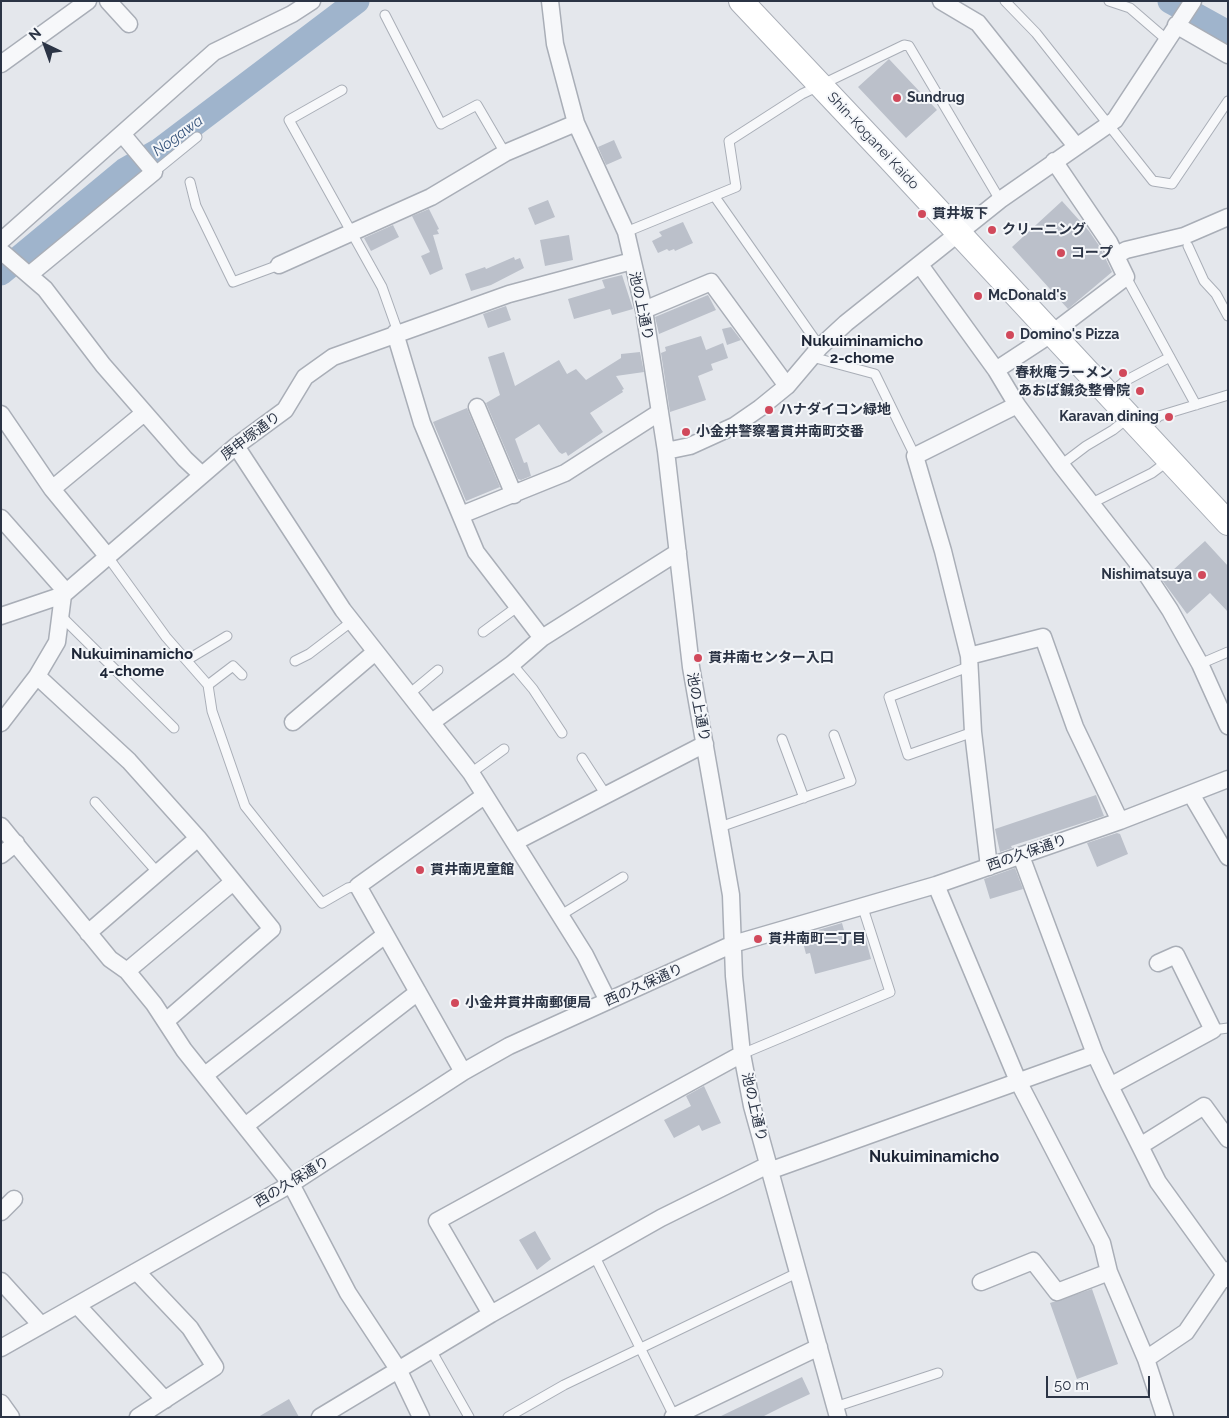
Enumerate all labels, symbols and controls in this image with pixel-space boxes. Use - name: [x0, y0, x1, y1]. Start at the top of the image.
- north arrow: [20, 20, 70, 70]
- text: N: [26, 24, 44, 43]
- street label: Shin-Koganei Kaido: [824, 89, 922, 193]
- place label: Sundrug: [907, 90, 965, 106]
- marker: Sundrug: [891, 92, 903, 104]
- water label: Nogawa: [149, 112, 207, 160]
- place label: 貫井坂下: [932, 206, 988, 222]
- marker: 貫井坂下: [916, 208, 928, 220]
- place label: クリーニング: [1002, 222, 1086, 238]
- marker: クリーニング: [986, 224, 998, 236]
- place label: コープ: [1071, 245, 1113, 261]
- marker: コープ: [1055, 247, 1067, 259]
- street label: 池の上通り: [626, 270, 656, 342]
- place label: McDonald's: [988, 288, 1066, 304]
- marker: McDonald's: [972, 290, 984, 302]
- place label: Domino's Pizza: [1020, 327, 1119, 343]
- marker: Domino's Pizza: [1004, 329, 1016, 341]
- district label: Nukuiminamicho 2-chome: [801, 332, 923, 367]
- place label: 春秋庵ラーメン: [1015, 365, 1113, 381]
- marker: 春秋庵ラーメン: [1117, 367, 1129, 379]
- place label: あおば鍼灸整骨院: [1018, 383, 1130, 399]
- marker: あおば鍼灸整骨院: [1134, 385, 1146, 397]
- place label: ハナダイコン緑地: [779, 402, 891, 418]
- marker: ハナダイコン緑地: [763, 404, 775, 416]
- street label: 庚申塚通り: [218, 408, 284, 464]
- place label: Karavan dining: [1059, 409, 1159, 425]
- marker: Karavan dining: [1163, 411, 1175, 423]
- place label: 小金井警察署貫井南町交番: [696, 424, 864, 440]
- marker: 小金井警察署貫井南町交番: [680, 426, 692, 438]
- place label: Nishimatsuya: [1101, 567, 1192, 583]
- marker: Nishimatsuya: [1196, 569, 1208, 581]
- district label: Nukuiminamicho 4-chome: [71, 645, 193, 680]
- place label: 貫井南センター入口: [708, 650, 834, 666]
- marker: 貫井南センター入口: [692, 652, 704, 664]
- street label: 池の上通り: [683, 671, 713, 743]
- street label: 西の久保通り: [985, 831, 1069, 875]
- place label: 貫井南児童館: [430, 862, 514, 878]
- marker: 貫井南児童館: [414, 864, 426, 876]
- place label: 貫井南町二丁目: [768, 931, 866, 947]
- marker: 貫井南町二丁目: [752, 933, 764, 945]
- street label: 西の久保通り: [602, 960, 686, 1010]
- place label: 小金井貫井南郵便局: [465, 995, 591, 1011]
- marker: 小金井貫井南郵便局: [449, 997, 461, 1009]
- street label: 池の上通り: [738, 1071, 770, 1143]
- district label: Nukuiminamicho: [869, 1147, 999, 1167]
- street label: 西の久保通り: [252, 1153, 332, 1211]
- scale bar: [1049, 1366, 1153, 1398]
- text: 50 m: [1054, 1376, 1089, 1394]

